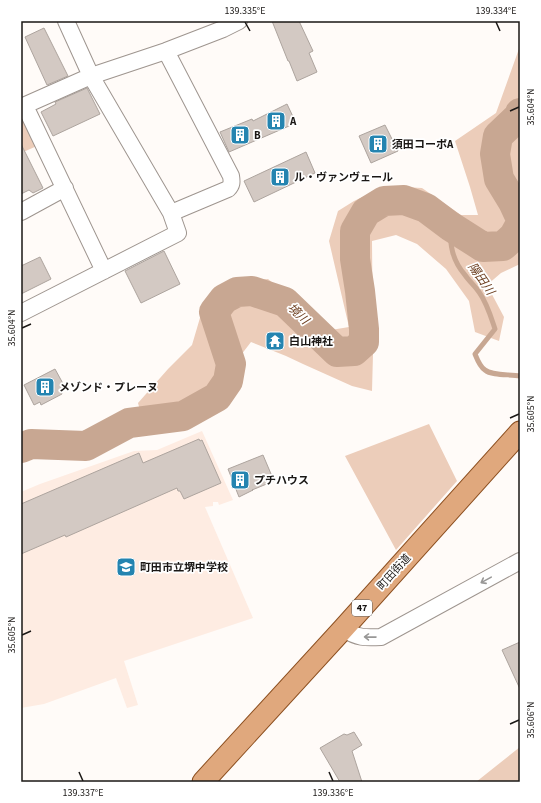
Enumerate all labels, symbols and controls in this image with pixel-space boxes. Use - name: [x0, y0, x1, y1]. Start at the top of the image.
- text: 139.335°E: [225, 4, 265, 18]
- text: 139.334°E: [476, 4, 516, 18]
- text: 35.604°N: [524, 88, 538, 126]
- building icon: A: [265, 110, 287, 132]
- place label: A: [289, 114, 297, 129]
- building icon: B: [229, 124, 251, 146]
- place label: B: [254, 128, 261, 143]
- building icon: 須田コーポA: [367, 133, 389, 155]
- place label: 須田コーポA: [392, 137, 454, 152]
- building icon: ル・ヴァンヴェール: [269, 166, 291, 188]
- place label: ル・ヴァンヴェール: [294, 170, 393, 185]
- water label: 陽田川: [464, 259, 499, 300]
- water label: 境川: [283, 300, 314, 330]
- text: 35.604°N: [5, 309, 19, 347]
- temple icon: 白山神社: [264, 330, 286, 352]
- place label: 白山神社: [289, 334, 333, 349]
- building icon: メゾンド・プレーヌ: [34, 376, 56, 398]
- place label: メゾンド・プレーヌ: [59, 380, 158, 395]
- text: 35.605°N: [524, 395, 538, 433]
- building icon: プチハウス: [229, 469, 251, 491]
- place label: プチハウス: [254, 473, 309, 488]
- street label: 町田街道: [374, 551, 414, 593]
- school or university icon: 町田市立堺中学校: [115, 556, 137, 578]
- place label: 町田市立堺中学校: [140, 560, 228, 575]
- one-way arrow: [480, 577, 492, 584]
- road number: 47: [352, 600, 372, 616]
- text: 35.605°N: [5, 616, 19, 654]
- one-way arrow: [364, 633, 377, 641]
- text: 35.606°N: [524, 701, 538, 739]
- text: 139.337°E: [63, 786, 103, 800]
- text: 139.336°E: [313, 786, 353, 800]

